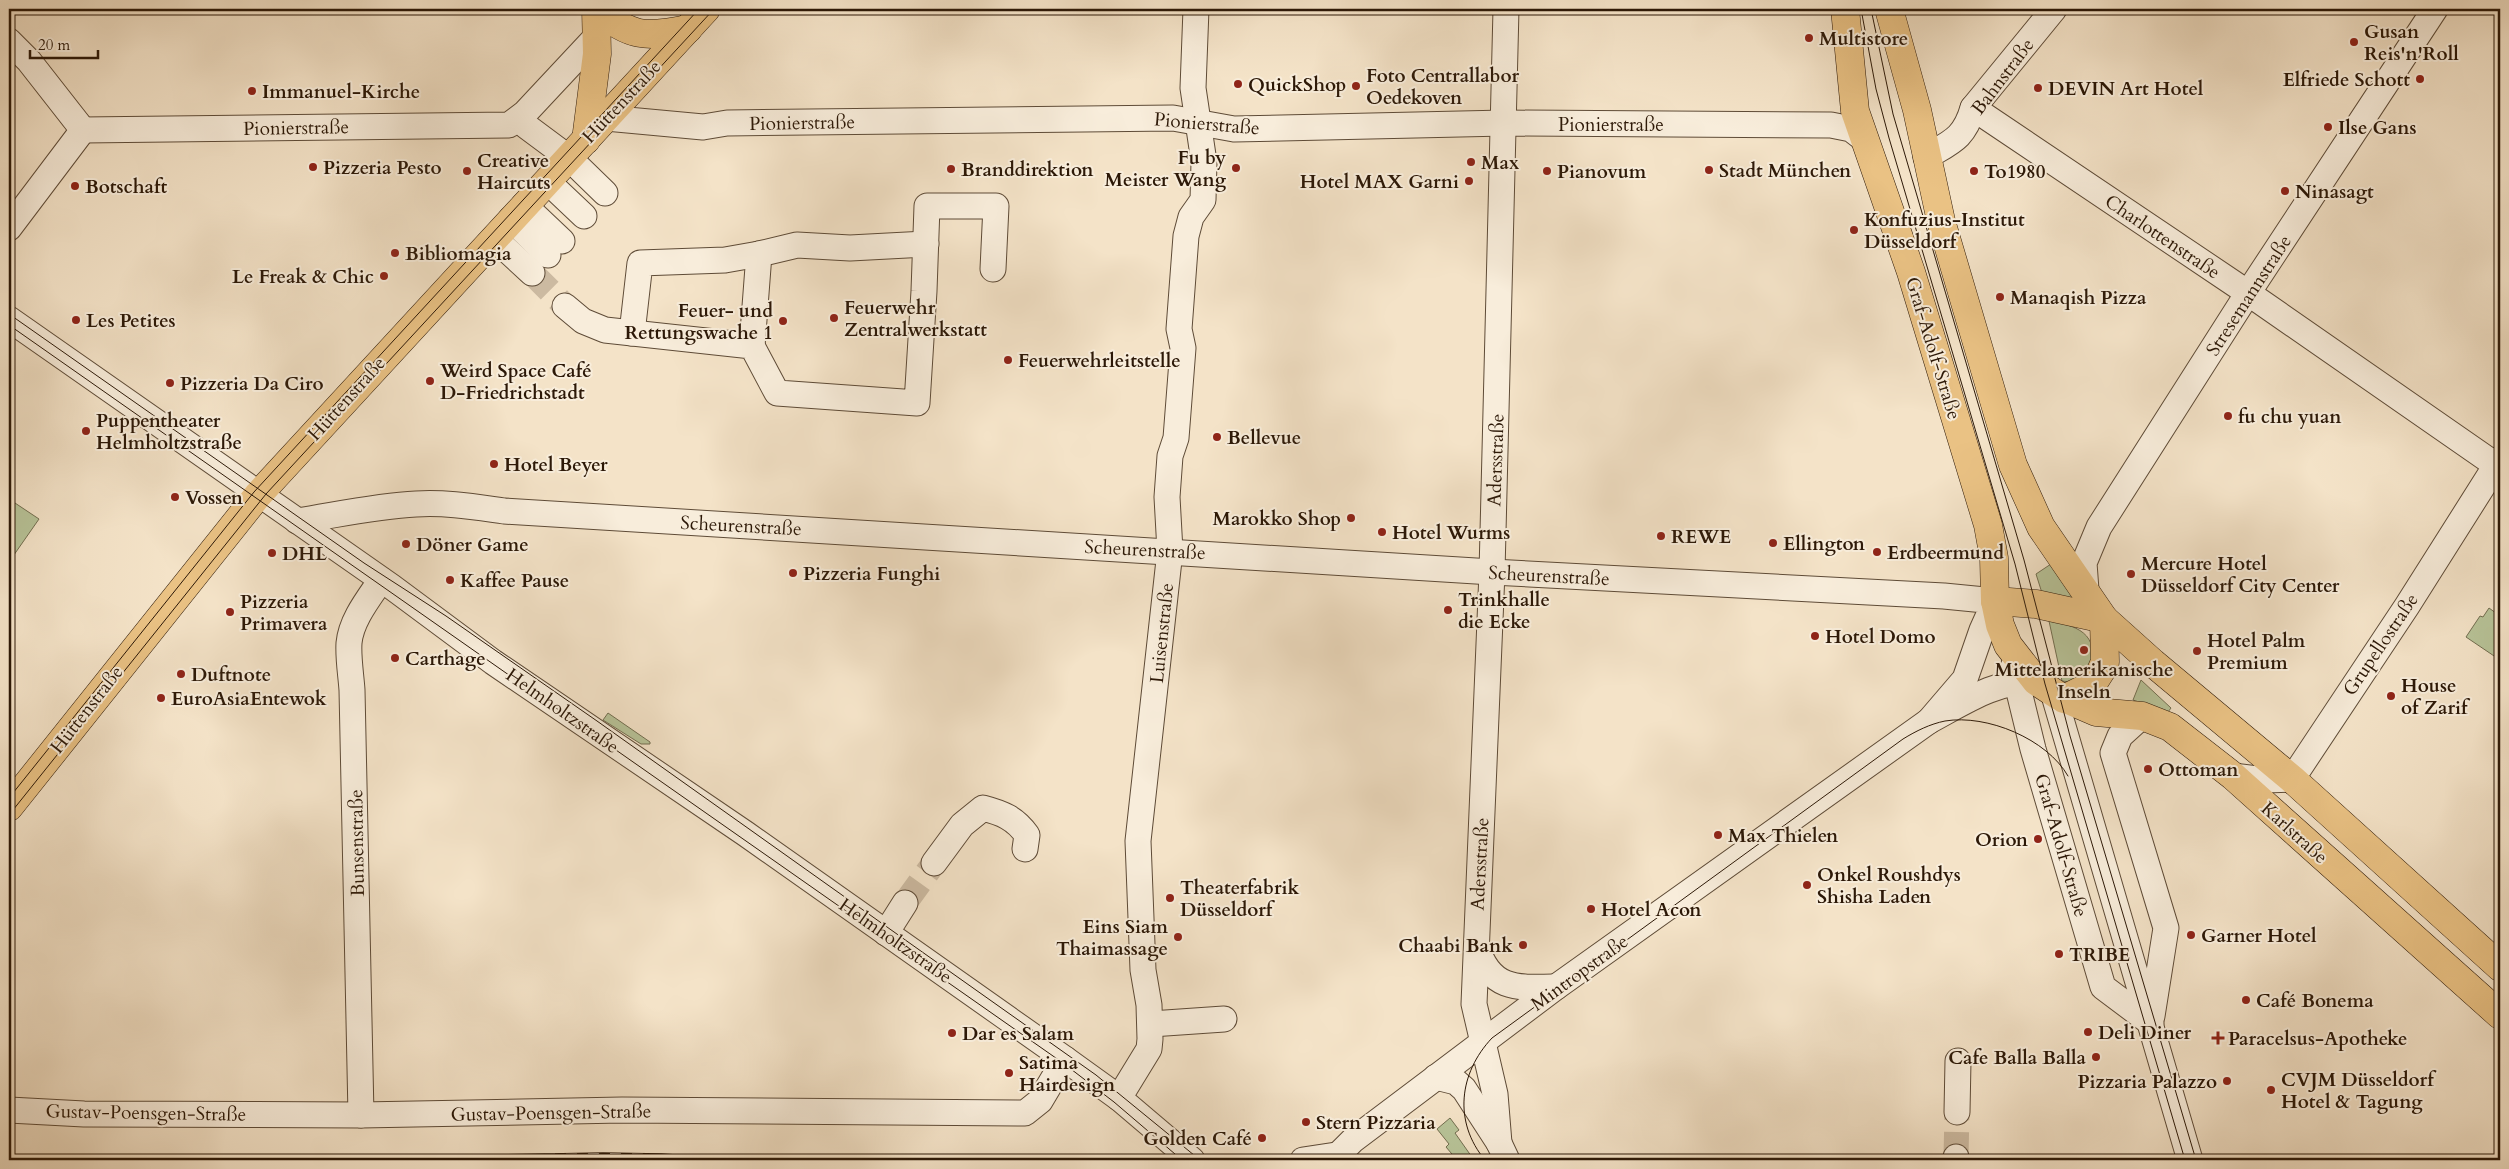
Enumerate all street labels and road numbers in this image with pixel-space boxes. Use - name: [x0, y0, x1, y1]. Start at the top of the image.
- street label: Bahnstraße: [1965, 33, 2040, 120]
- street label: Hüttenstraße: [576, 54, 667, 149]
- street label: Pionierstraße: [1153, 106, 1261, 142]
- street label: Pionierstraße: [749, 109, 855, 137]
- street label: Pionierstraße: [1558, 112, 1664, 138]
- street label: Pionierstraße: [243, 114, 349, 142]
- street label: Charlottenstraße: [2100, 189, 2225, 285]
- street label: Stresemannstraße: [2200, 230, 2298, 361]
- street label: Graf-Adolf-Straße: [1899, 274, 1967, 423]
- street label: Hüttenstraße: [302, 351, 392, 446]
- street label: Adersstraße: [1481, 413, 1511, 507]
- street label: Scheurenstraße: [680, 510, 802, 542]
- street label: Scheurenstraße: [1084, 534, 1206, 566]
- street label: Scheurenstraße: [1488, 560, 1610, 592]
- street label: Luisenstraße: [1144, 582, 1180, 684]
- street label: Grupellostraße: [2337, 588, 2425, 701]
- street label: Hüttenstraße: [44, 660, 129, 759]
- street label: Helmholtzstraße: [501, 662, 624, 760]
- street label: Graf-Adolf-Straße: [2028, 771, 2094, 920]
- street label: Bunsenstraße: [343, 789, 371, 897]
- street label: Karlstraße: [2255, 796, 2333, 870]
- street label: Adersstraße: [1465, 817, 1495, 911]
- street label: Helmholtzstraße: [834, 892, 957, 990]
- street label: Mintropstraße: [1526, 929, 1634, 1017]
- street label: Gustav-Poensgen-Straße: [45, 1098, 246, 1128]
- street label: Gustav-Poensgen-Straße: [451, 1098, 652, 1128]

